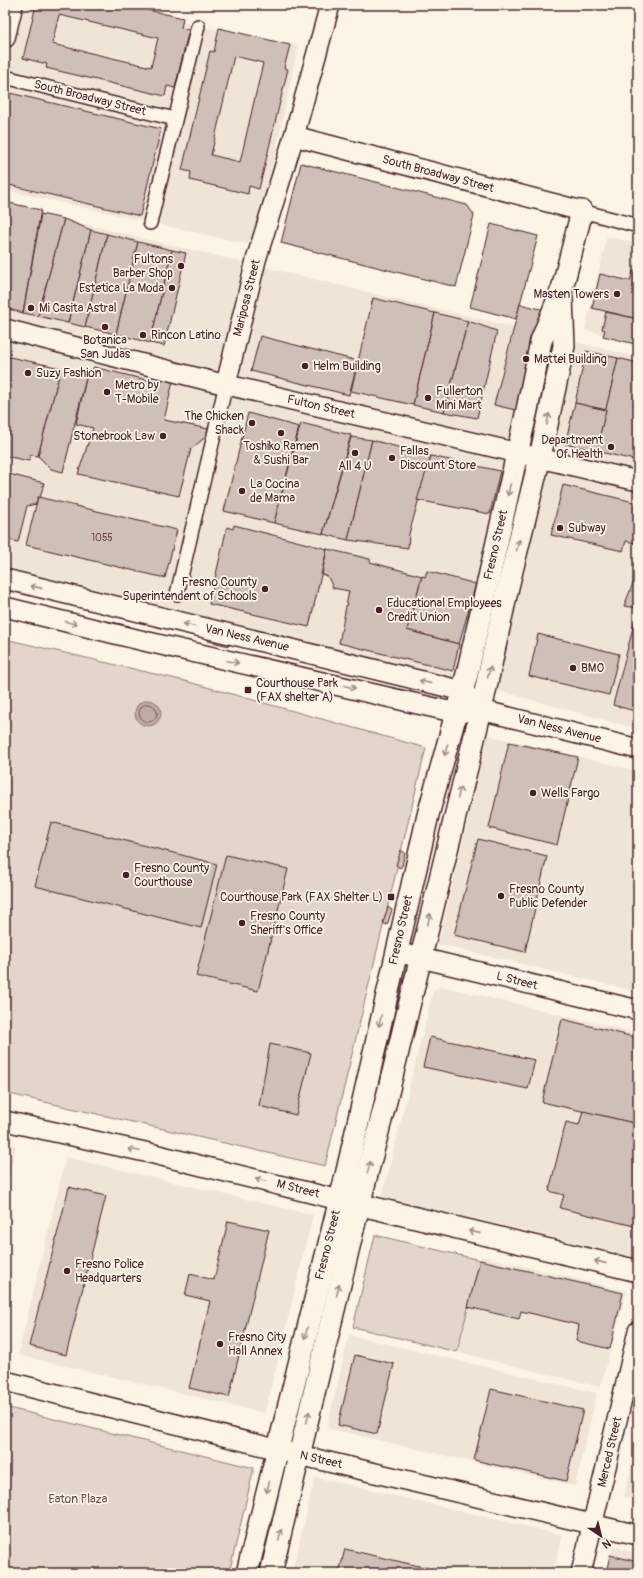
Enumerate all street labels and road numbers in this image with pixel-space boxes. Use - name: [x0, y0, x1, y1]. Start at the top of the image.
- street label: South Broadway Street: [32, 77, 148, 119]
- street label: South Broadway Street: [380, 152, 496, 196]
- street label: Mariposa Street: [230, 258, 264, 338]
- street label: Fulton Street: [286, 392, 357, 422]
- street label: Fresno Street: [481, 508, 511, 581]
- street label: Van Ness Avenue: [203, 621, 291, 655]
- street label: Van Ness Avenue: [515, 711, 603, 747]
- street label: Fresno Street: [386, 893, 416, 966]
- street label: L Street: [495, 969, 539, 993]
- street label: M Street: [275, 1176, 321, 1202]
- street label: Fresno Street: [312, 1209, 344, 1281]
- street label: Merced Street: [595, 1415, 625, 1489]
- street label: N Street: [298, 1448, 344, 1472]

